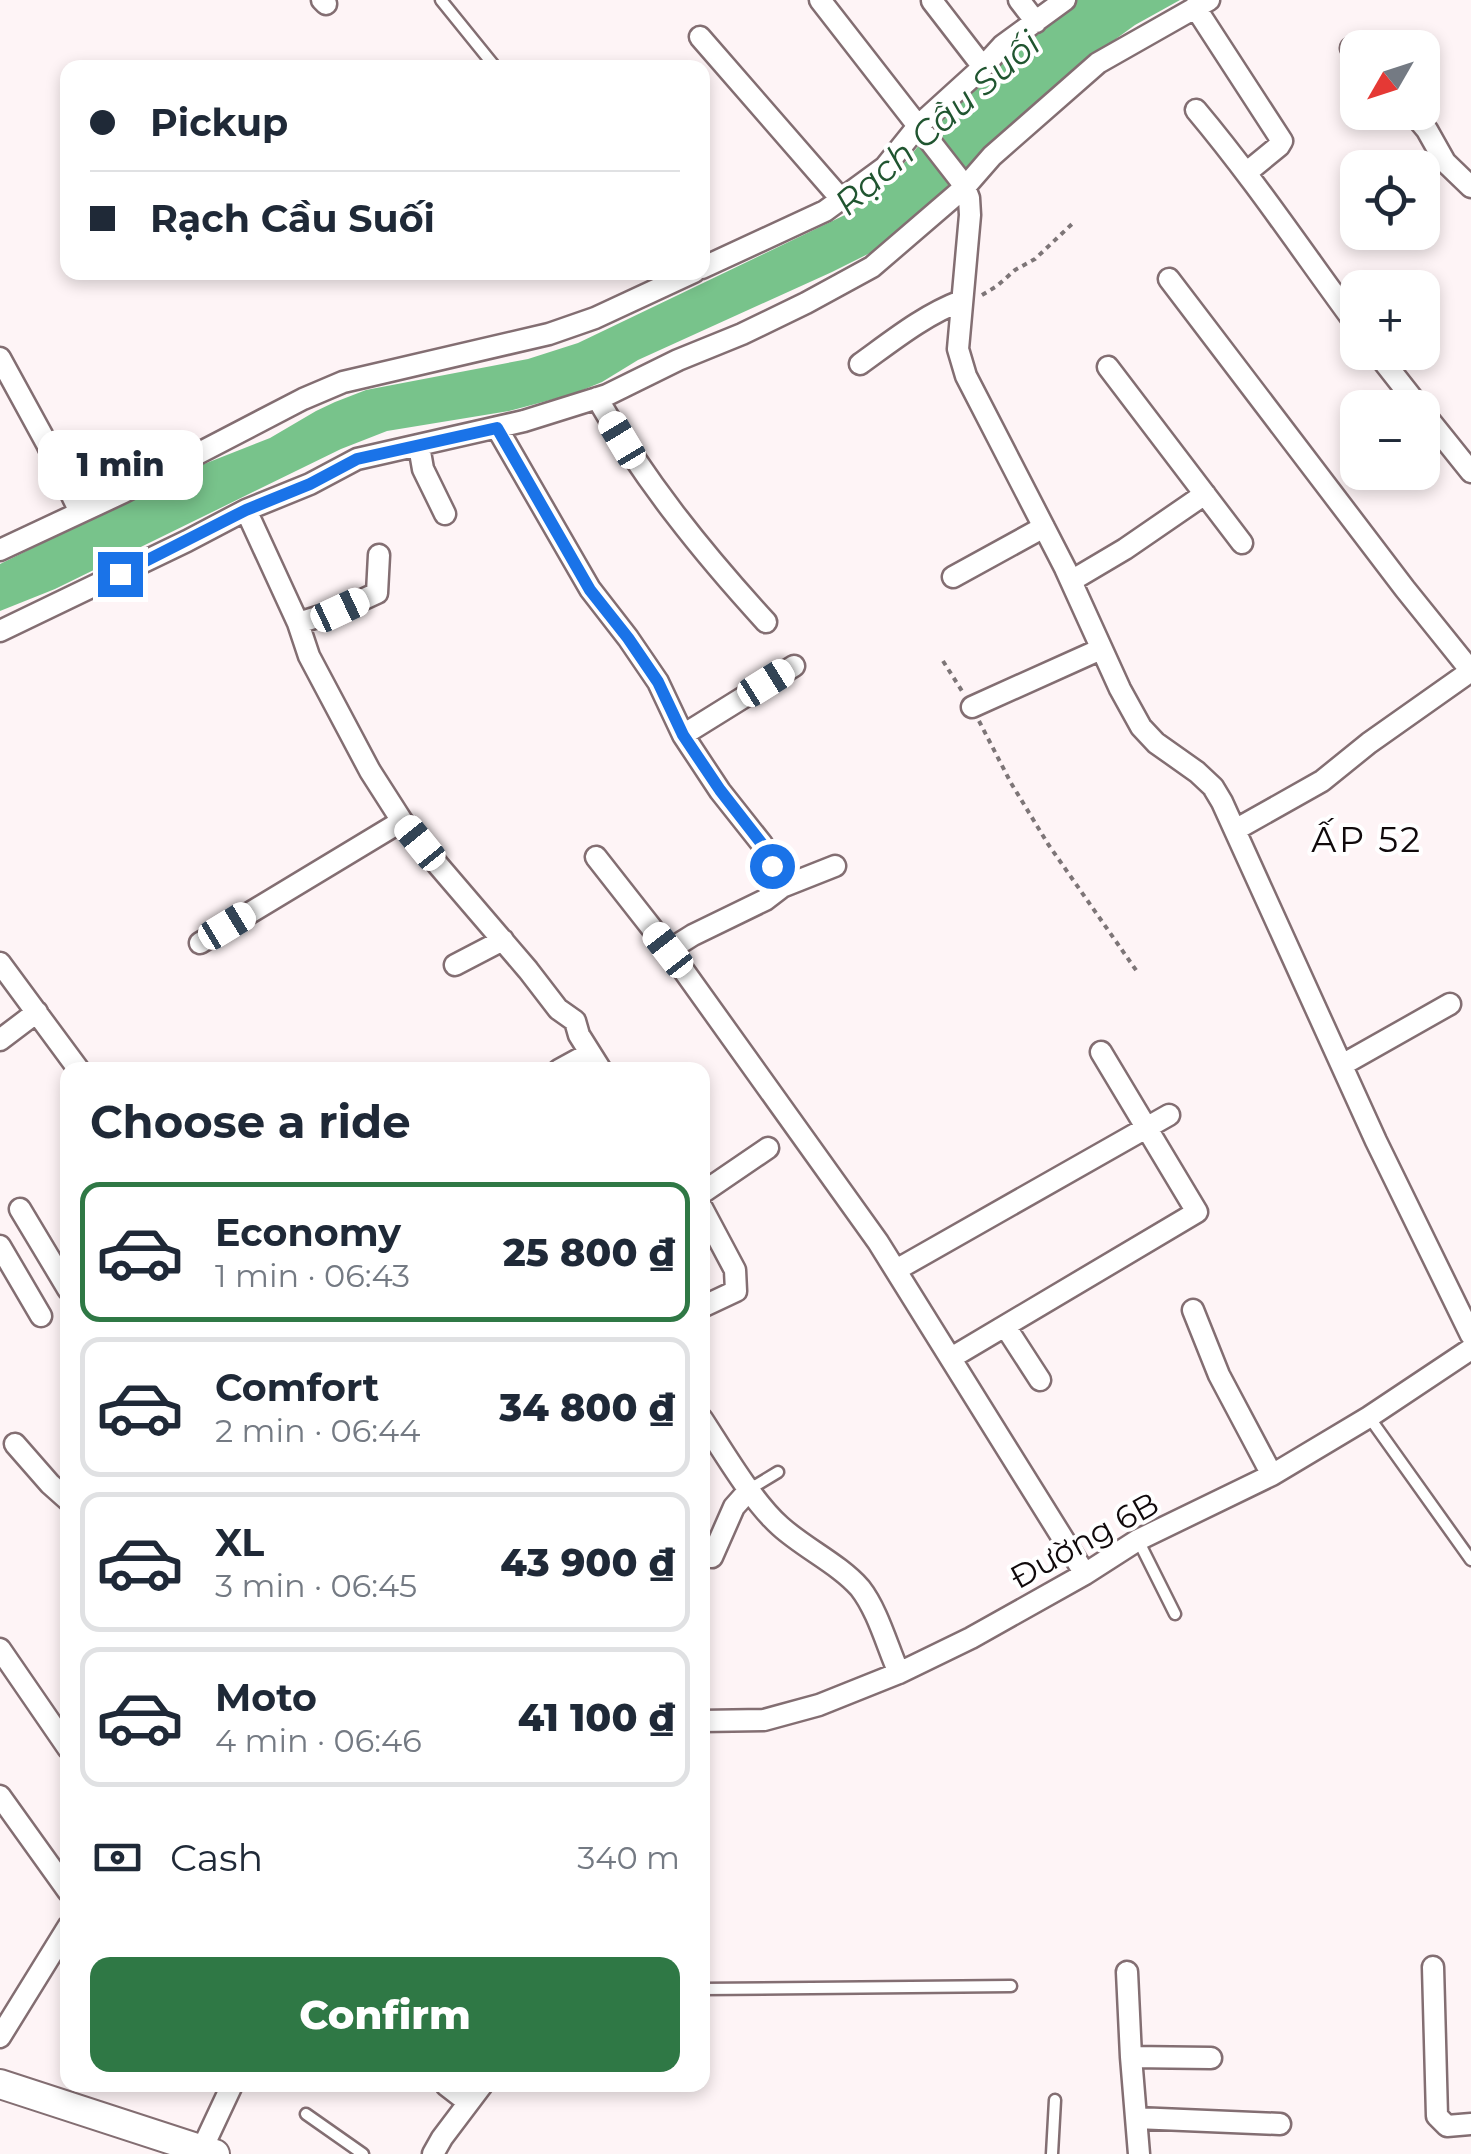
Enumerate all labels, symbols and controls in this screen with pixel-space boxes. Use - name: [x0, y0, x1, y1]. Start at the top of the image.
- water label: Rạch Cầu Suối: [825, 22, 1049, 224]
- north arrow: [1340, 30, 1440, 130]
- map controls: [1340, 30, 1440, 490]
- text: Pickup: [150, 99, 288, 146]
- button: locate: [1340, 150, 1440, 250]
- text: Rạch Cầu Suối: [150, 195, 435, 242]
- button: +: [1340, 270, 1440, 370]
- button: −: [1340, 390, 1440, 490]
- car: [594, 407, 650, 473]
- callout: 1 min: [38, 429, 202, 499]
- text: 1 min: [76, 445, 165, 484]
- route end: [98, 552, 143, 597]
- car: [306, 584, 374, 636]
- car: [733, 654, 799, 712]
- car: [389, 810, 451, 876]
- district label: ẤP 52: [1311, 818, 1423, 861]
- route start: [750, 844, 795, 889]
- car: [194, 898, 260, 954]
- car: [638, 917, 698, 983]
- text: Choose a ride: [90, 1094, 411, 1149]
- icon: car: [95, 1207, 185, 1297]
- text: Economy: [215, 1209, 401, 1256]
- text: 25 800 ₫: [503, 1229, 675, 1276]
- text: 1 min · 06:43: [215, 1256, 410, 1295]
- icon: car: [95, 1362, 185, 1452]
- text: Comfort: [215, 1364, 379, 1411]
- text: 34 800 ₫: [499, 1384, 675, 1431]
- text: 2 min · 06:44: [215, 1411, 420, 1450]
- street label: Đường 6B: [1003, 1483, 1165, 1597]
- icon: car: [95, 1517, 185, 1607]
- text: XL: [215, 1519, 264, 1566]
- text: 43 900 ₫: [500, 1539, 675, 1586]
- text: 3 min · 06:45: [215, 1566, 417, 1605]
- icon: car: [95, 1672, 185, 1762]
- text: Moto: [215, 1674, 317, 1721]
- text: 41 100 ₫: [518, 1694, 675, 1741]
- text: 4 min · 06:46: [215, 1721, 422, 1760]
- icon: cash: [90, 1830, 145, 1885]
- text: Cash: [170, 1834, 263, 1881]
- text: 340 m: [577, 1838, 680, 1877]
- button: Confirm: [90, 1957, 680, 2072]

